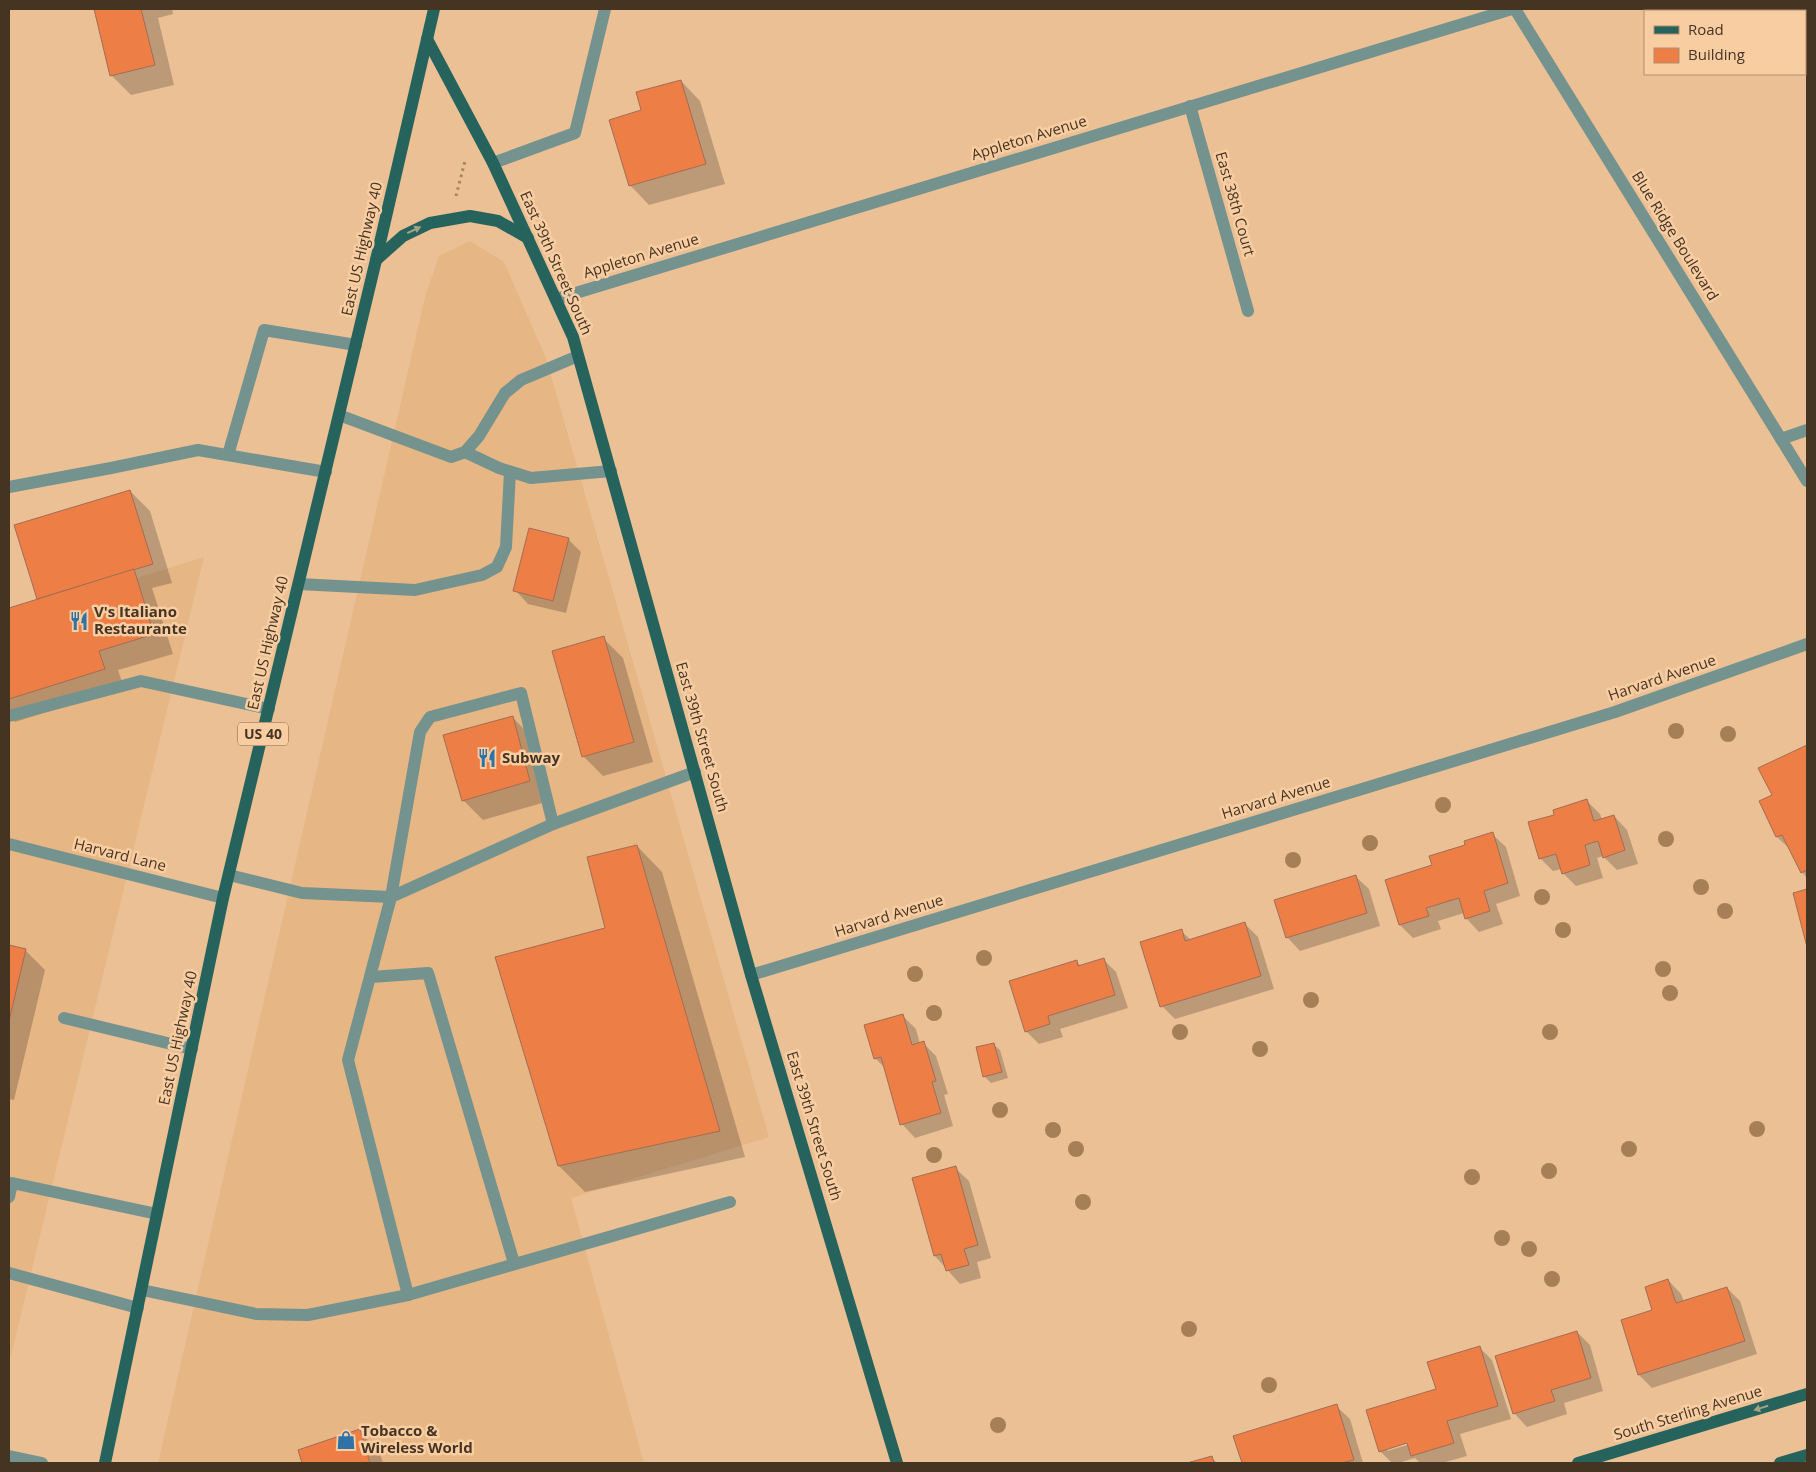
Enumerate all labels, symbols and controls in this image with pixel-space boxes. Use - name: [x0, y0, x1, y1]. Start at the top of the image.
- legend: [1644, 10, 1806, 75]
- text: Road: [1688, 19, 1724, 39]
- text: Building: [1688, 44, 1745, 64]
- street label: Appleton Avenue: [969, 110, 1089, 164]
- street label: East 38th Court: [1211, 149, 1260, 258]
- street label: Blue Ridge Boulevard: [1628, 167, 1724, 304]
- street label: East US Highway 40: [336, 180, 386, 318]
- street label: East 39th Street South: [516, 188, 598, 338]
- one-way arrow: [407, 226, 421, 234]
- street label: Appleton Avenue: [581, 228, 701, 282]
- street label: East US Highway 40: [242, 574, 292, 712]
- place label: V's Italiano Restaurante: [94, 601, 187, 638]
- restaurant icon: V's Italiano Restaurante: [68, 610, 90, 632]
- street label: Harvard Avenue: [1605, 649, 1718, 705]
- street label: East 39th Street South: [672, 659, 734, 814]
- road number: US 40: [238, 722, 288, 746]
- restaurant icon: Subway: [476, 747, 498, 769]
- place label: Subway: [502, 747, 561, 767]
- street label: Harvard Avenue: [1219, 771, 1333, 823]
- street label: Harvard Lane: [72, 833, 168, 875]
- street label: Harvard Avenue: [832, 889, 946, 941]
- street label: East US Highway 40: [153, 969, 201, 1107]
- street label: East 39th Street South: [783, 1048, 847, 1203]
- street label: South Sterling Avenue: [1611, 1380, 1764, 1444]
- one-way arrow: [1753, 1405, 1768, 1413]
- place label: Tobacco & Wireless World: [361, 1420, 473, 1457]
- shop icon: Tobacco & Wireless World: [335, 1429, 357, 1451]

